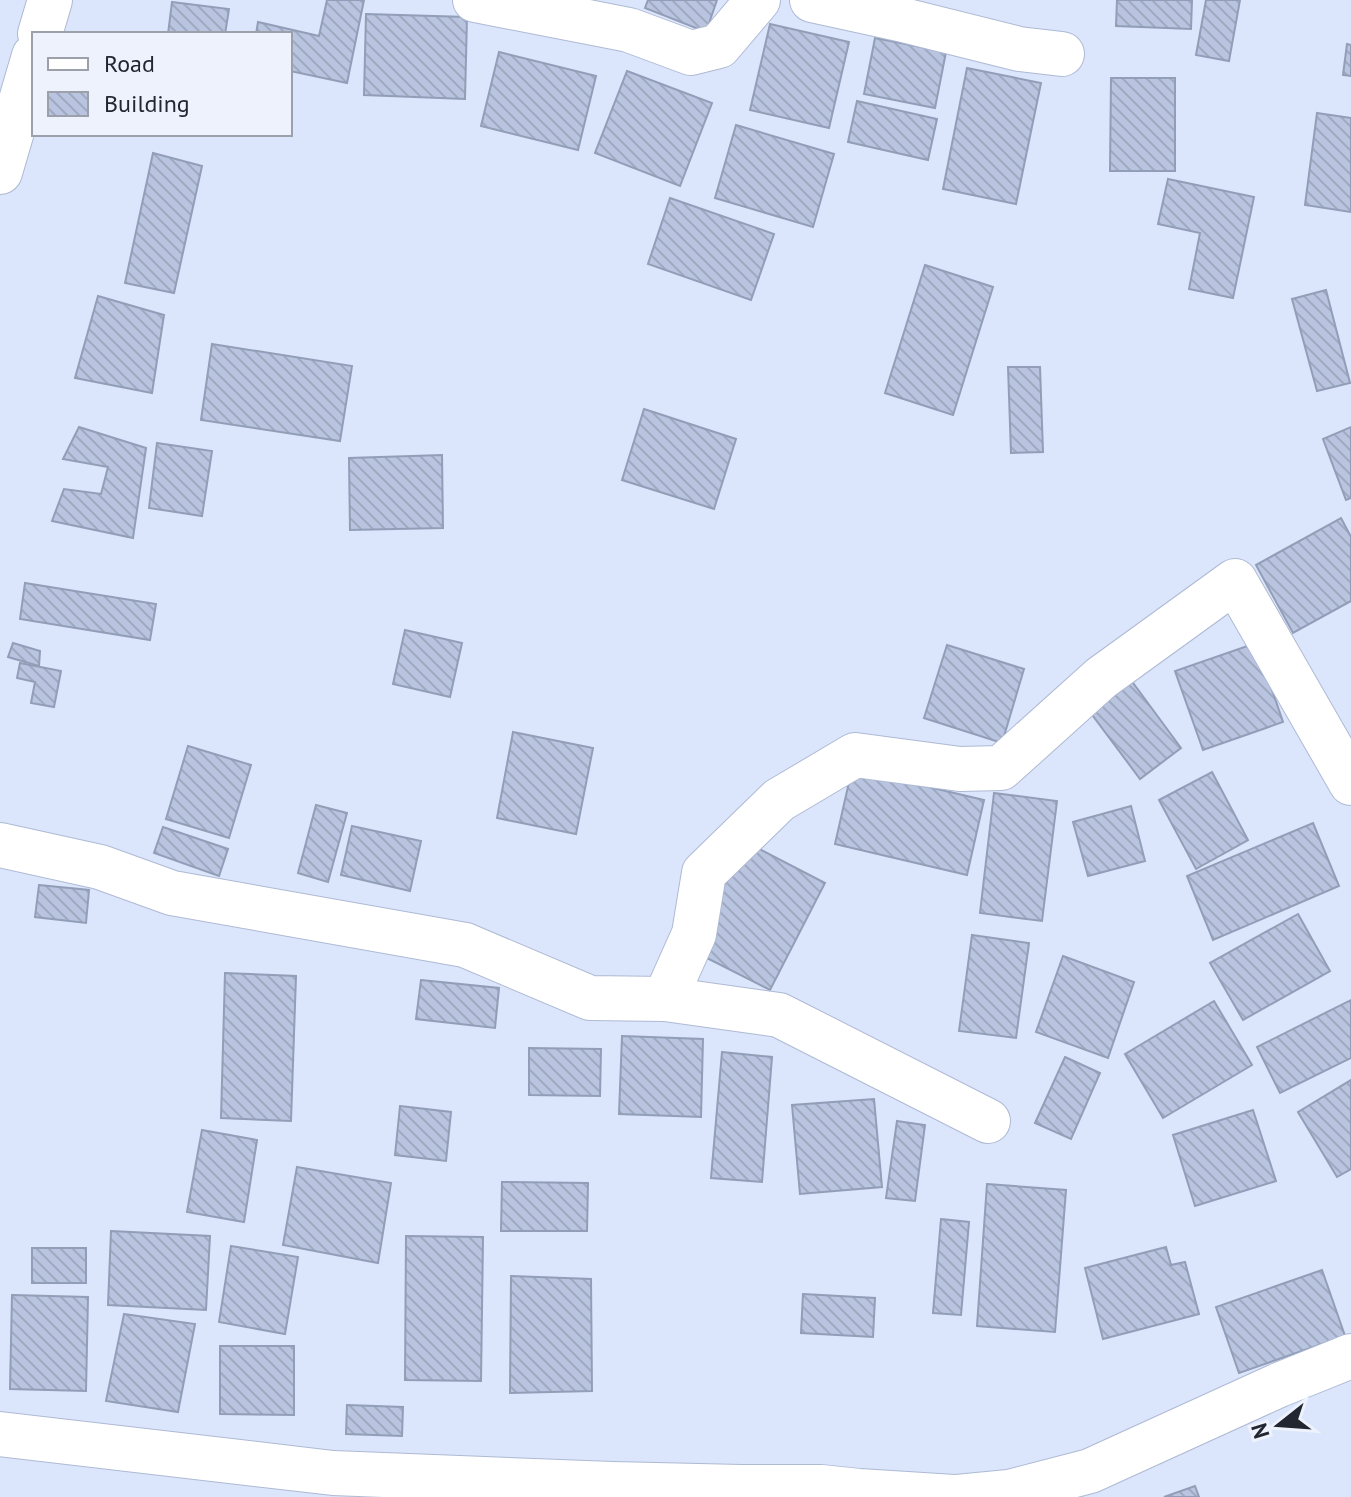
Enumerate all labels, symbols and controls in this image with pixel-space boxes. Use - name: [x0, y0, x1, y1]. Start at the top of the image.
- legend: [32, 32, 292, 136]
- text: Road: [104, 48, 155, 79]
- text: Building: [104, 88, 190, 119]
- north arrow: [1239, 1385, 1319, 1465]
- text: N: [1244, 1420, 1275, 1442]

